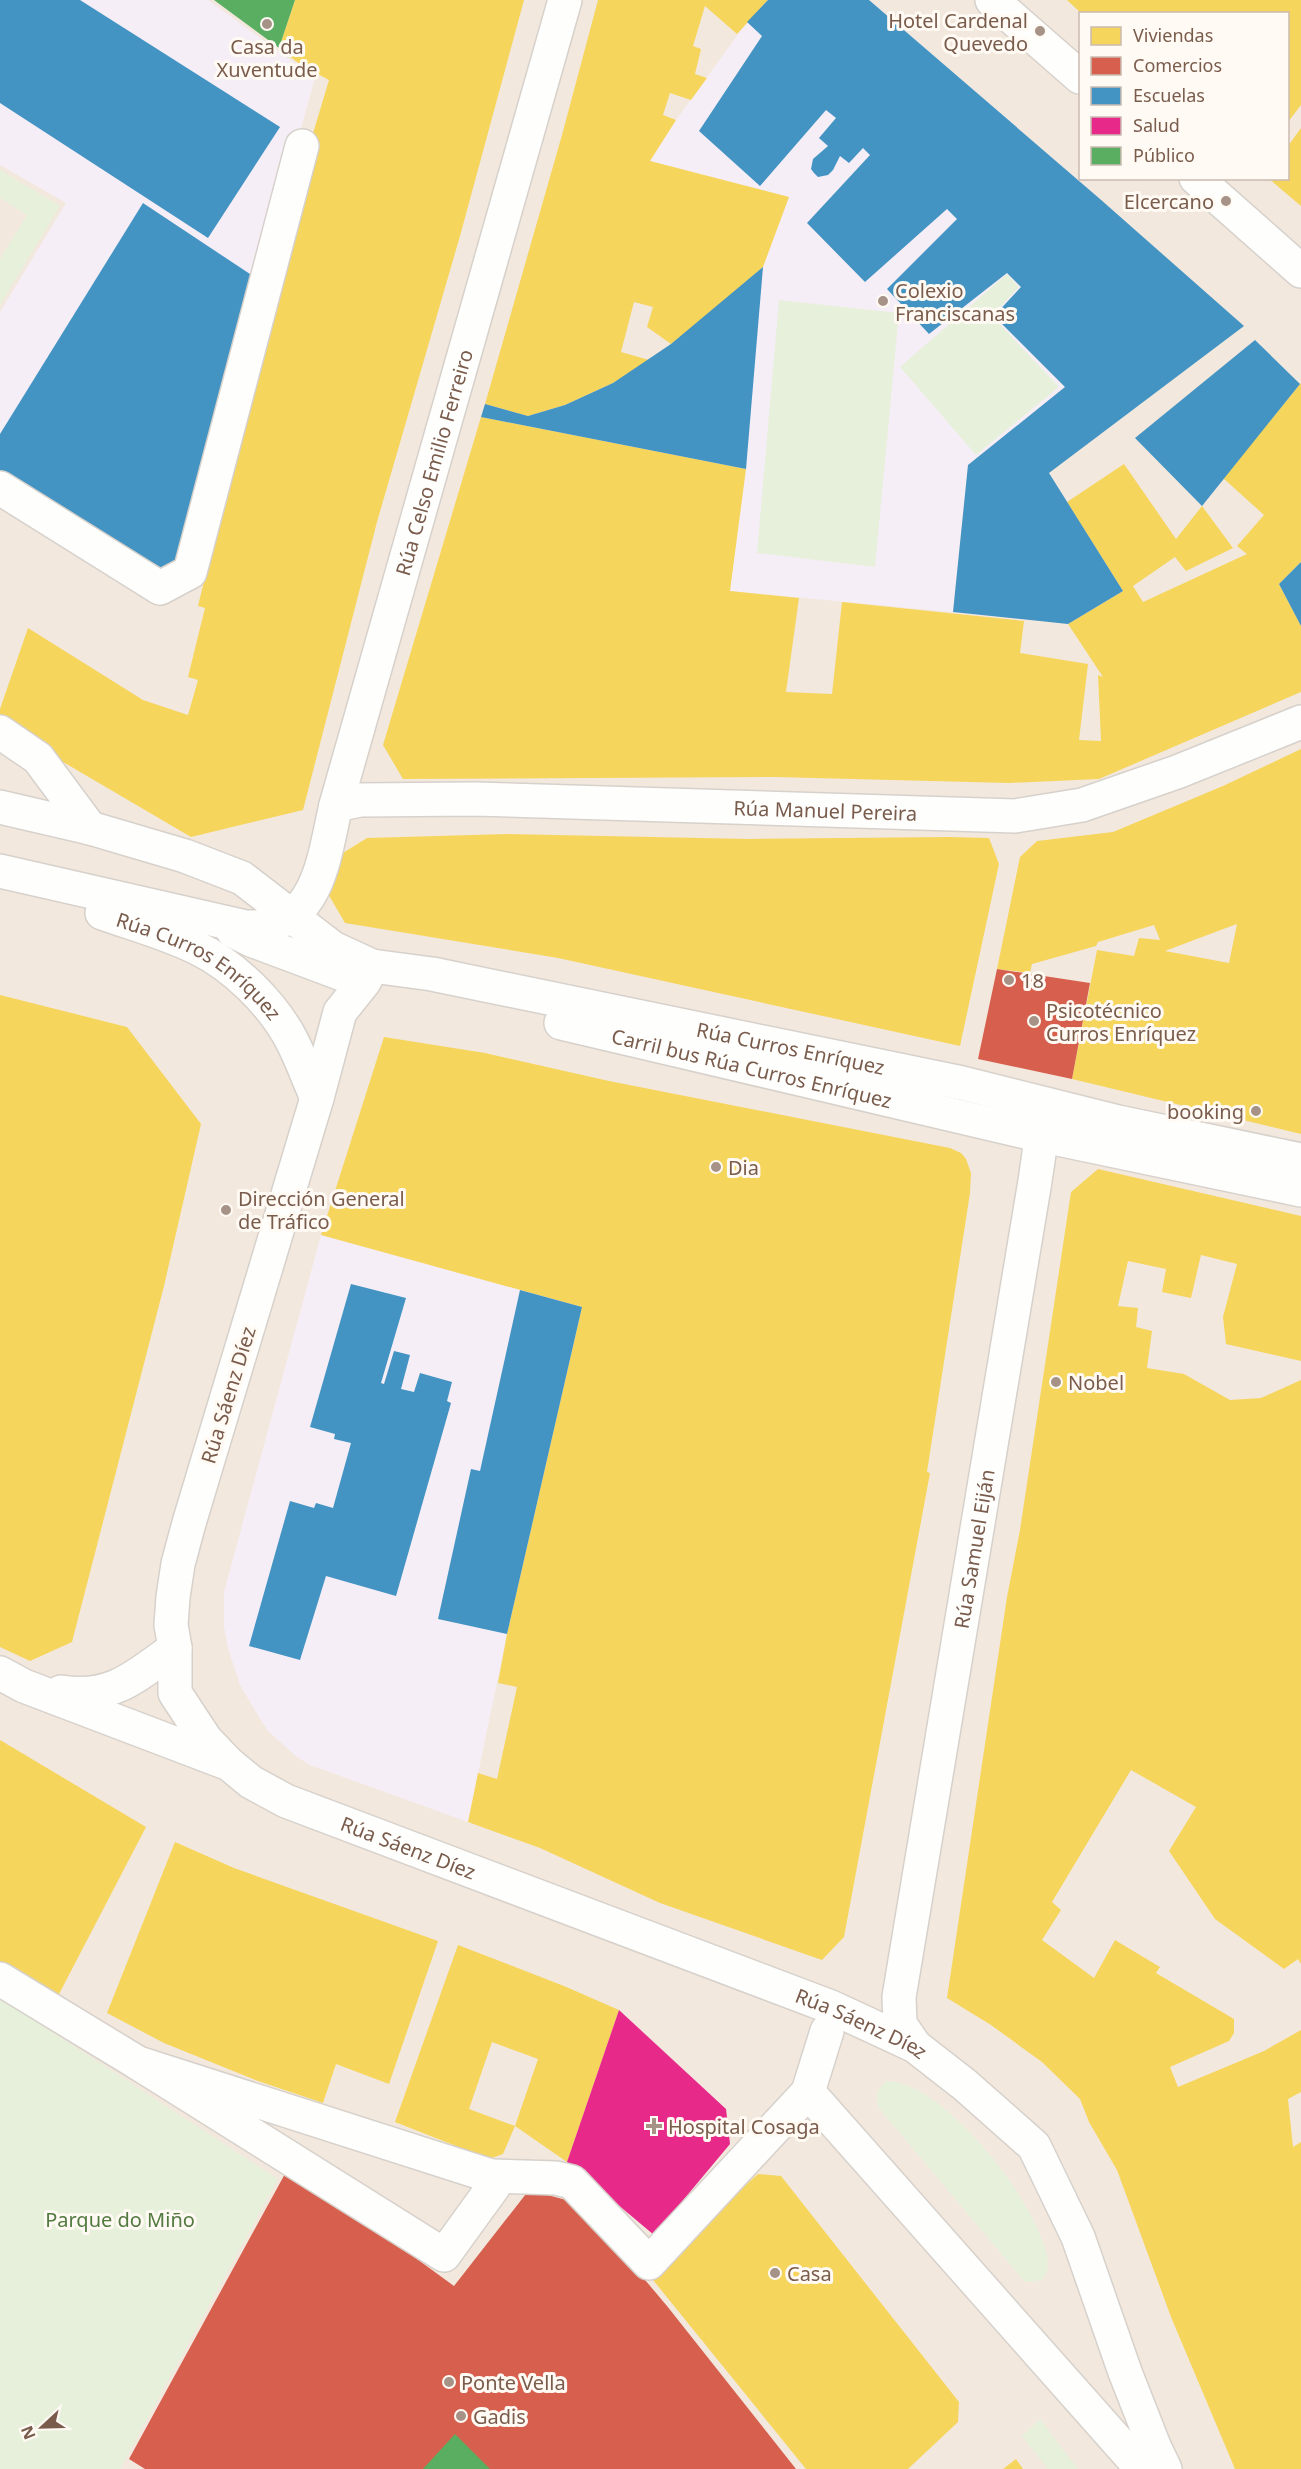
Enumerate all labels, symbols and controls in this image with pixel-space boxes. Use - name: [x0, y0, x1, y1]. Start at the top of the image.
- place label: Hotel Cardenal Quevedo: [888, 7, 1028, 57]
- legend: [1079, 12, 1289, 180]
- marker: Casa da Xuventude: [260, 17, 274, 31]
- text: Viviendas: [1133, 23, 1213, 47]
- marker: Hotel Cardenal Quevedo: [1033, 24, 1047, 38]
- place label: Casa da Xuventude: [216, 33, 318, 83]
- text: Comercios: [1133, 53, 1222, 77]
- text: Escuelas: [1133, 83, 1205, 107]
- text: Salud: [1133, 113, 1180, 137]
- text: Público: [1133, 143, 1195, 167]
- place label: Elcercano: [1124, 188, 1214, 215]
- marker: Elcercano: [1219, 194, 1233, 208]
- place label: Colexio Franciscanas: [895, 277, 1015, 327]
- marker: Colexio Franciscanas: [876, 294, 890, 308]
- street label: Rúa Celso Emilio Ferreiro: [388, 346, 479, 579]
- street label: Rúa Manuel Pereira: [733, 794, 918, 826]
- street label: Rúa Curros Enríquez: [113, 905, 288, 1025]
- place label: 18: [1021, 967, 1044, 994]
- marker: 18: [1002, 973, 1016, 987]
- place label: Psicotécnico Curros Enríquez: [1046, 997, 1196, 1047]
- marker: Psicotécnico Curros Enríquez: [1027, 1014, 1041, 1028]
- street label: Rúa Curros Enríquez: [694, 1015, 887, 1080]
- street label: Carril bus Rúa Curros Enríquez: [609, 1022, 895, 1114]
- place label: booking: [1167, 1098, 1244, 1125]
- marker: booking: [1249, 1104, 1263, 1118]
- place label: Dia: [728, 1154, 759, 1181]
- marker: Dia: [709, 1160, 723, 1174]
- place label: Dirección General de Tráfico: [238, 1185, 405, 1235]
- marker: Dirección General de Tráfico: [219, 1203, 233, 1217]
- street label: Rúa Sáenz Díez: [194, 1323, 262, 1467]
- place label: Nobel: [1068, 1369, 1124, 1396]
- marker: Nobel: [1049, 1375, 1063, 1389]
- street label: Rúa Samuel Eiján: [947, 1467, 1000, 1631]
- street label: Rúa Sáenz Díez: [337, 1810, 480, 1885]
- street label: Rúa Sáenz Díez: [792, 1981, 933, 2064]
- place label: Hospital Cosaga: [668, 2113, 820, 2140]
- marker: Hospital Cosaga: [645, 2117, 663, 2135]
- park label: Parque do Miño: [45, 2206, 195, 2233]
- place label: Casa: [787, 2260, 832, 2287]
- marker: Casa: [768, 2266, 782, 2280]
- place label: Ponte Vella: [461, 2369, 566, 2396]
- marker: Ponte Vella: [442, 2375, 456, 2389]
- north arrow: [12, 2397, 72, 2457]
- place label: Gadis: [473, 2403, 526, 2430]
- marker: Gadis: [454, 2409, 468, 2423]
- text: N: [15, 2422, 41, 2443]

